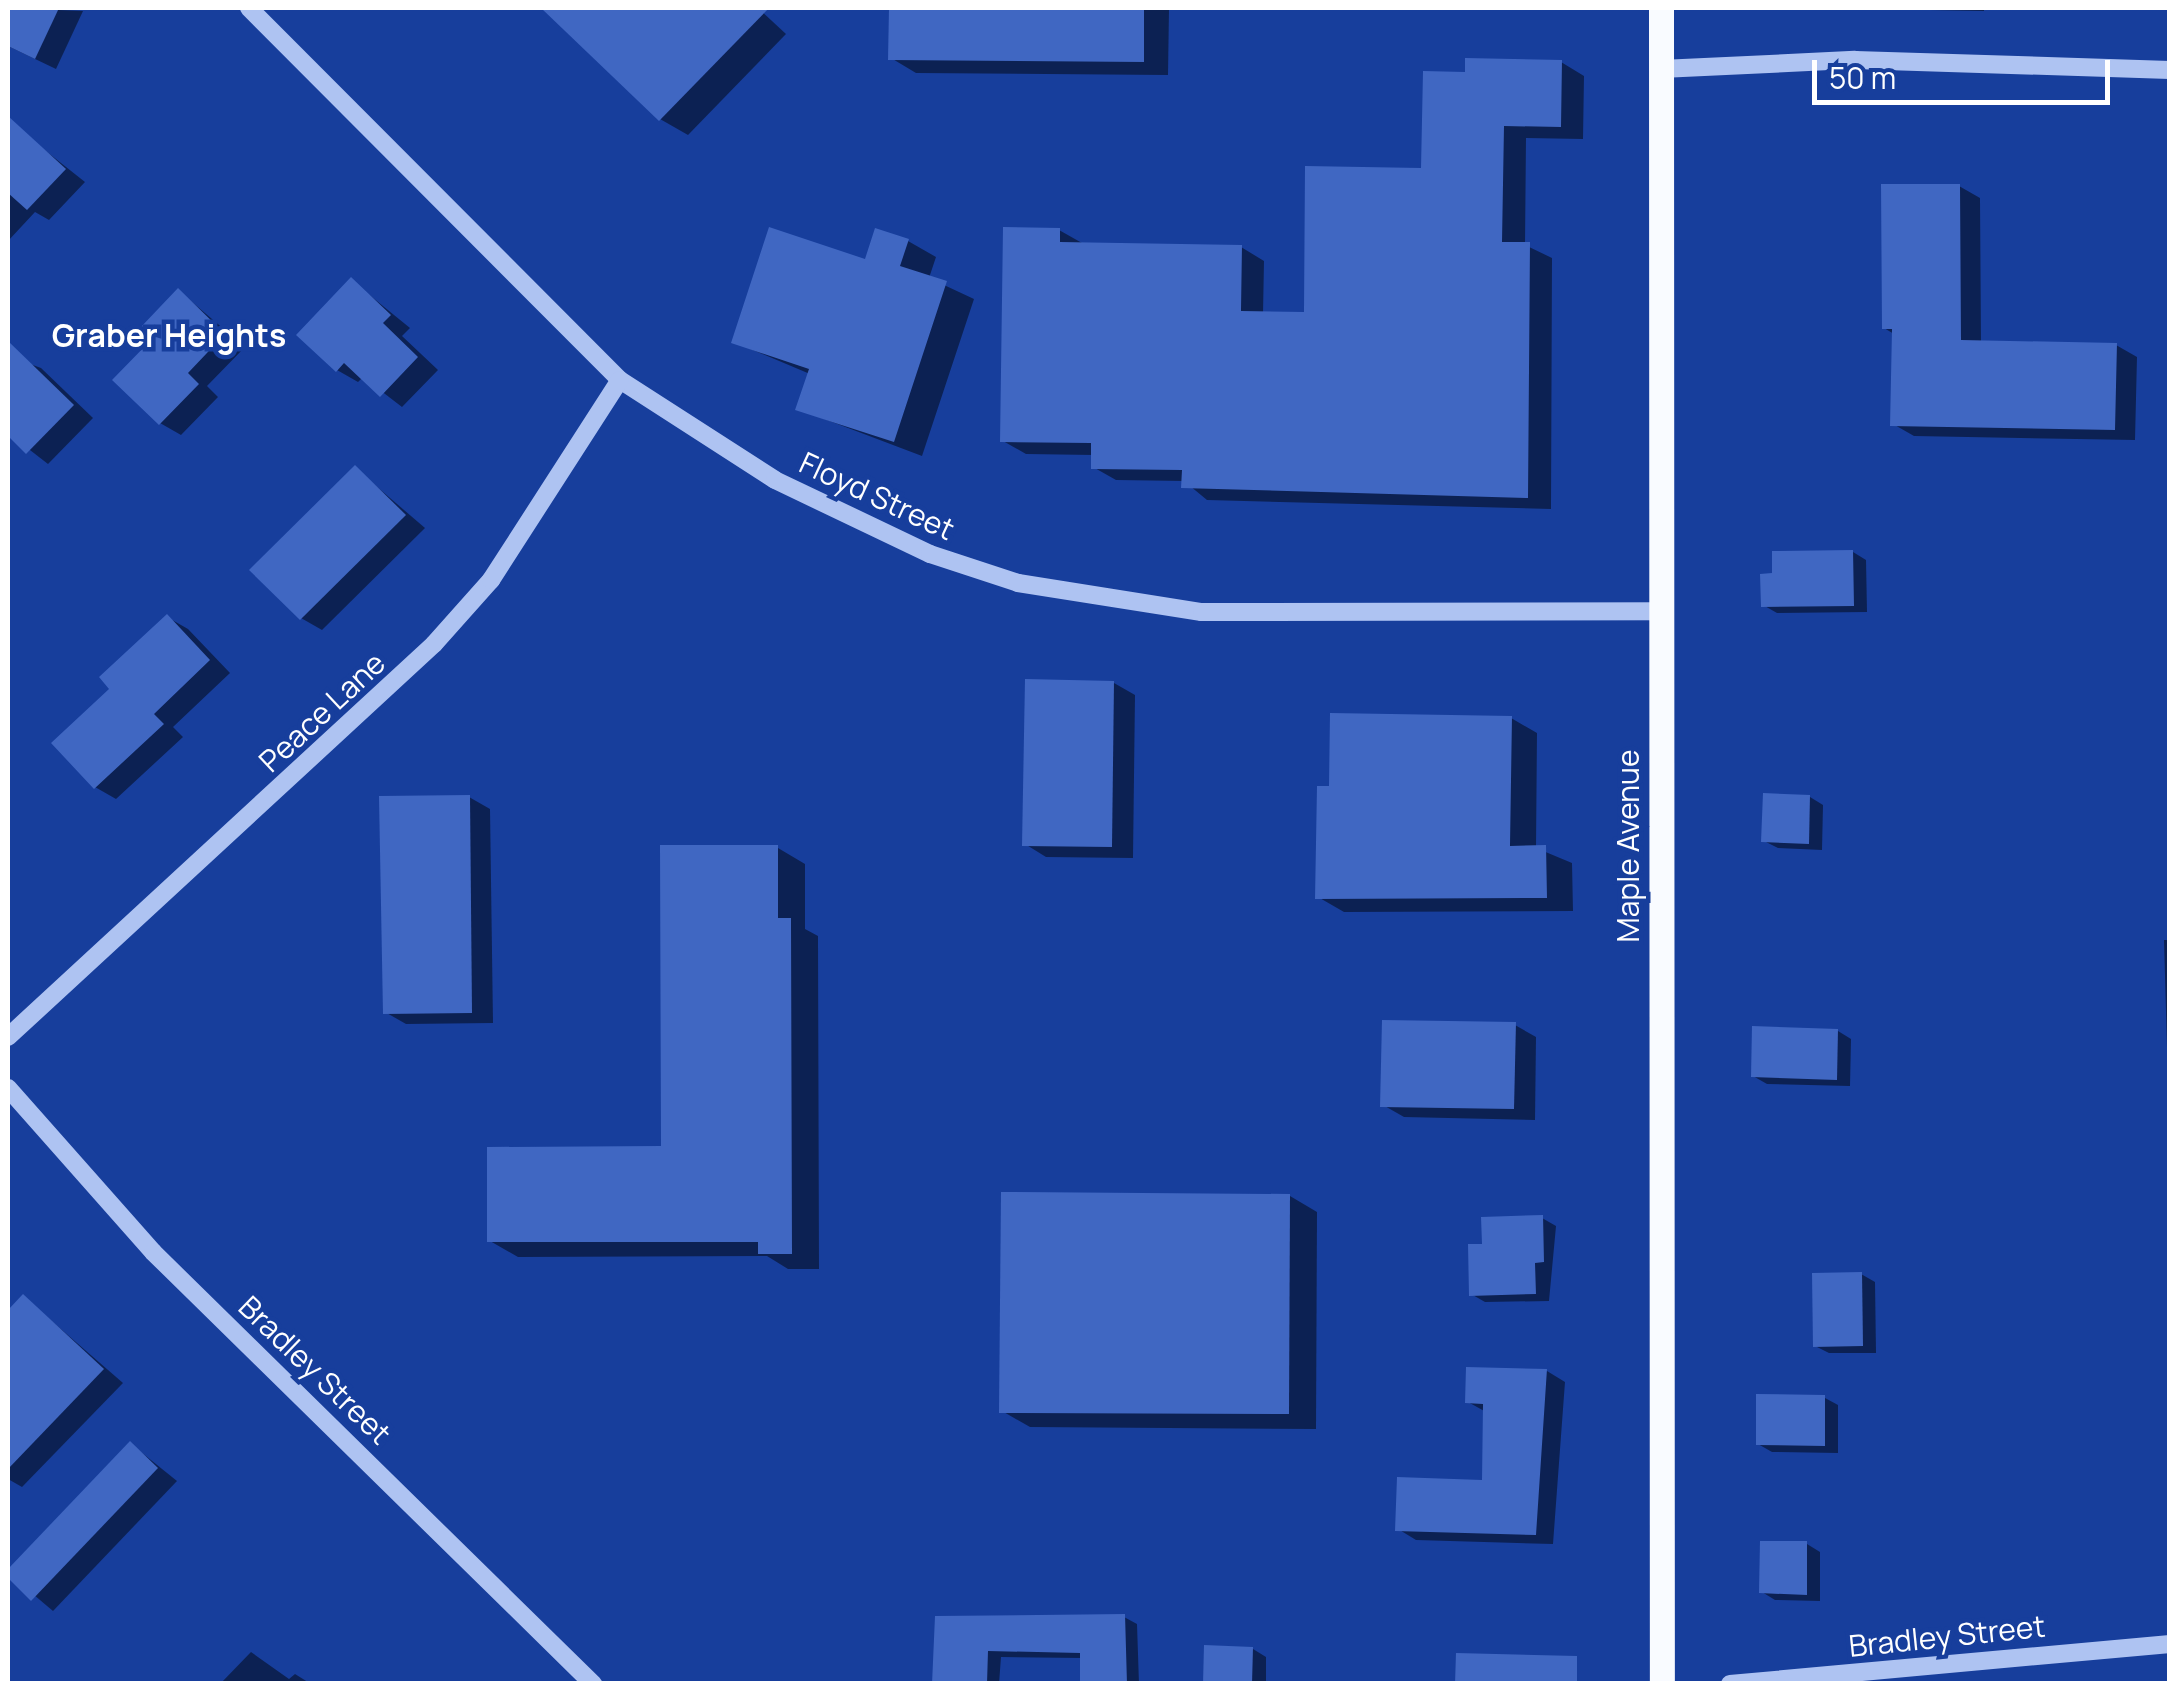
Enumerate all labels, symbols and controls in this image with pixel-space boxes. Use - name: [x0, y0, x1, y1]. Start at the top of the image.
- scale bar: [1817, 40, 2114, 102]
- text: 50 m: [1829, 57, 1896, 98]
- district label: Graber Heights: [52, 316, 286, 354]
- street label: Floyd Street: [794, 445, 960, 547]
- street label: Peace Lane: [252, 645, 392, 779]
- street label: Maple Avenue: [1610, 750, 1646, 942]
- street label: Bradley Street: [232, 1289, 398, 1451]
- street label: Bradley Street: [1847, 1608, 2047, 1664]

